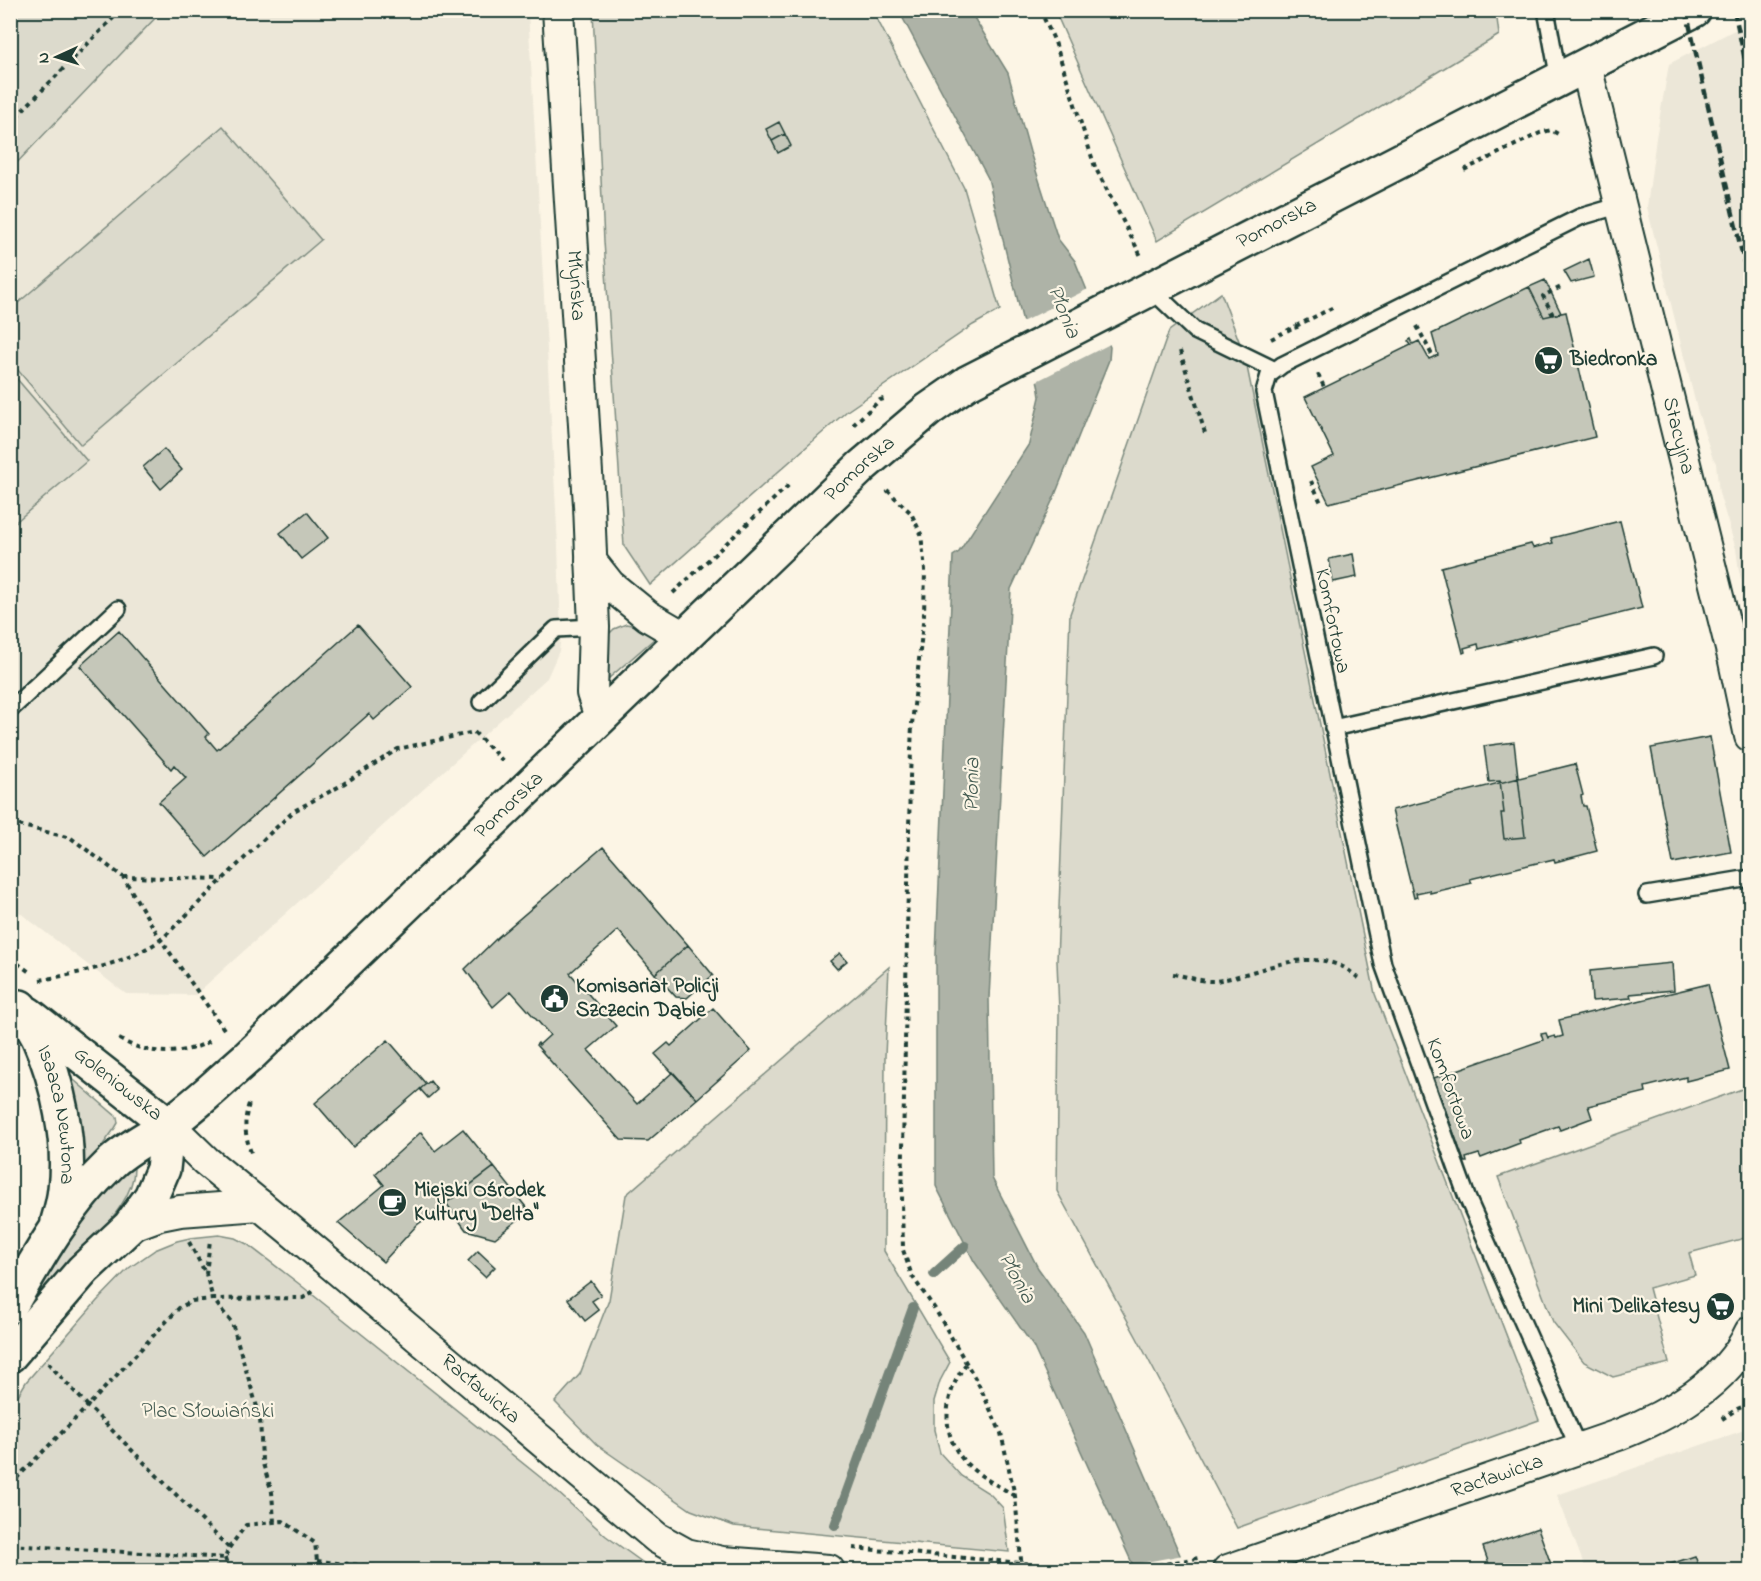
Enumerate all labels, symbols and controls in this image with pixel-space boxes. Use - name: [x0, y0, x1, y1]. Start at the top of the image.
- north arrow: [27, 27, 87, 87]
- text: N: [32, 51, 56, 64]
- street label: Pomorska: [1232, 191, 1322, 257]
- street label: Młyńska: [557, 249, 592, 322]
- water label: Płonia: [1038, 281, 1088, 344]
- supermarket icon: Biedronka: [1533, 344, 1565, 376]
- place label: Biedronka: [1569, 345, 1657, 375]
- street label: Stacyjna: [1654, 394, 1702, 478]
- street label: Pomorska: [818, 429, 902, 509]
- street label: Komfortowa: [1306, 566, 1358, 676]
- water label: Płonia: [957, 756, 989, 813]
- street label: Pomorska: [468, 765, 551, 846]
- place label: Komisariat Policji Szczecin Dąbie: [576, 972, 719, 1026]
- public building icon: Komisariat Policji Szczecin Dąbie: [539, 983, 571, 1015]
- street label: Komfortowa: [1418, 1034, 1482, 1144]
- street label: Goleniowska: [66, 1040, 169, 1129]
- street label: Isaaca Newtona: [28, 1041, 82, 1186]
- place label: Miejski Ośrodek Kultury "Delta": [414, 1176, 546, 1232]
- cafe icon: Miejski Ośrodek Kultury "Delta": [377, 1187, 409, 1219]
- water label: Płonia: [989, 1246, 1044, 1311]
- supermarket icon: Mini Delikatesy: [1705, 1291, 1737, 1323]
- place label: Mini Delikatesy: [1573, 1292, 1700, 1324]
- street label: Racławicka: [434, 1347, 527, 1432]
- park label: Plac Słowiański: [142, 1397, 274, 1427]
- street label: Racławicka: [1447, 1447, 1548, 1507]

